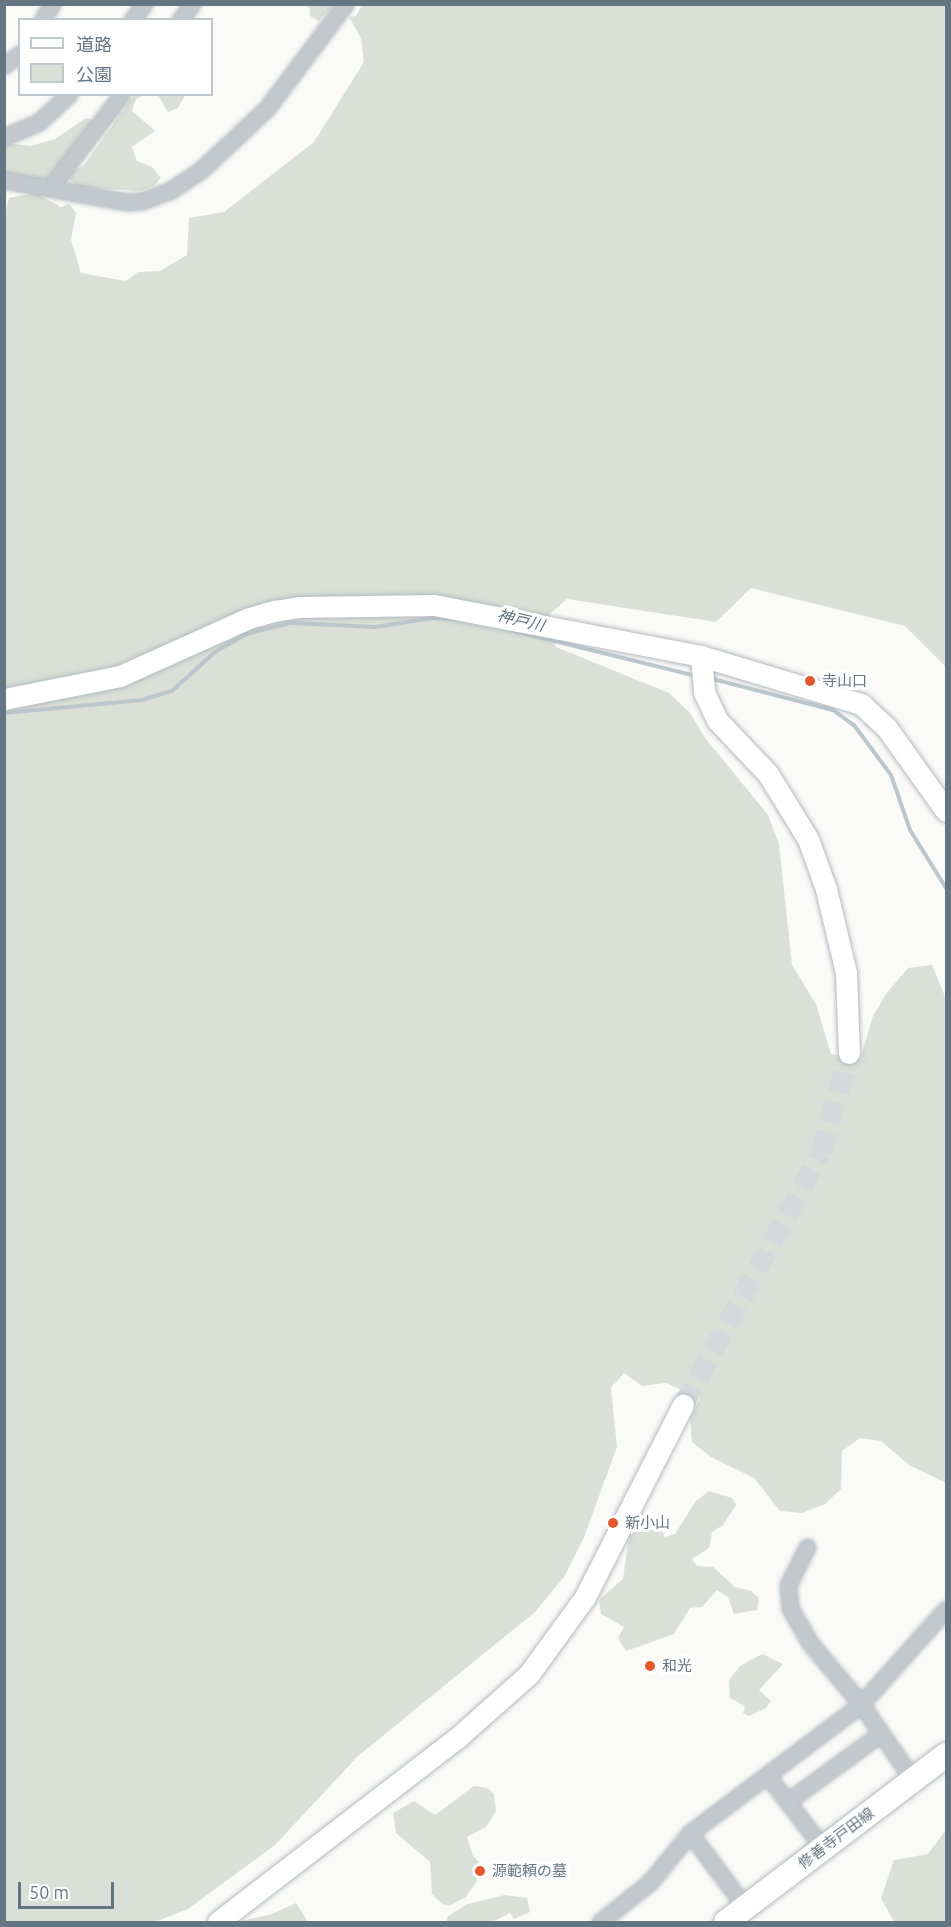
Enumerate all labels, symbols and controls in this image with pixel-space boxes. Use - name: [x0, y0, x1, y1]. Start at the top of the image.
- legend: [18, 18, 213, 96]
- text: 道路: [76, 34, 112, 54]
- text: 公園: [76, 64, 112, 84]
- water label: 神戸川: [495, 605, 547, 635]
- place label: 寺山口: [822, 672, 867, 690]
- marker: 寺山口: [803, 674, 817, 688]
- place label: 新小山: [625, 1514, 670, 1532]
- marker: 新小山: [606, 1516, 620, 1530]
- place label: 和光: [662, 1657, 692, 1675]
- marker: 和光: [643, 1659, 657, 1673]
- street label: 修善寺戸田線: [795, 1804, 877, 1872]
- place label: 源範頼の墓: [492, 1862, 567, 1880]
- marker: 源範頼の墓: [473, 1864, 487, 1878]
- scale bar: [21, 1870, 117, 1908]
- text: 50 m: [29, 1882, 69, 1902]

